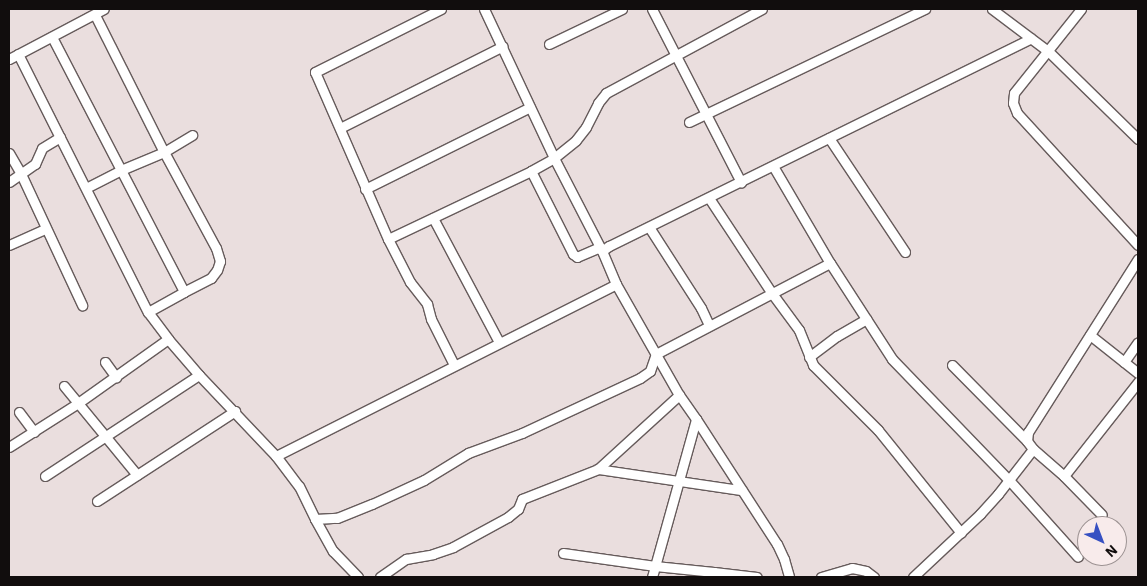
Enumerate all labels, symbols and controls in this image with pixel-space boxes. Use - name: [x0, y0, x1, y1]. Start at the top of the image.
- north arrow: [1077, 516, 1127, 566]
- text: N: [1102, 541, 1121, 561]

